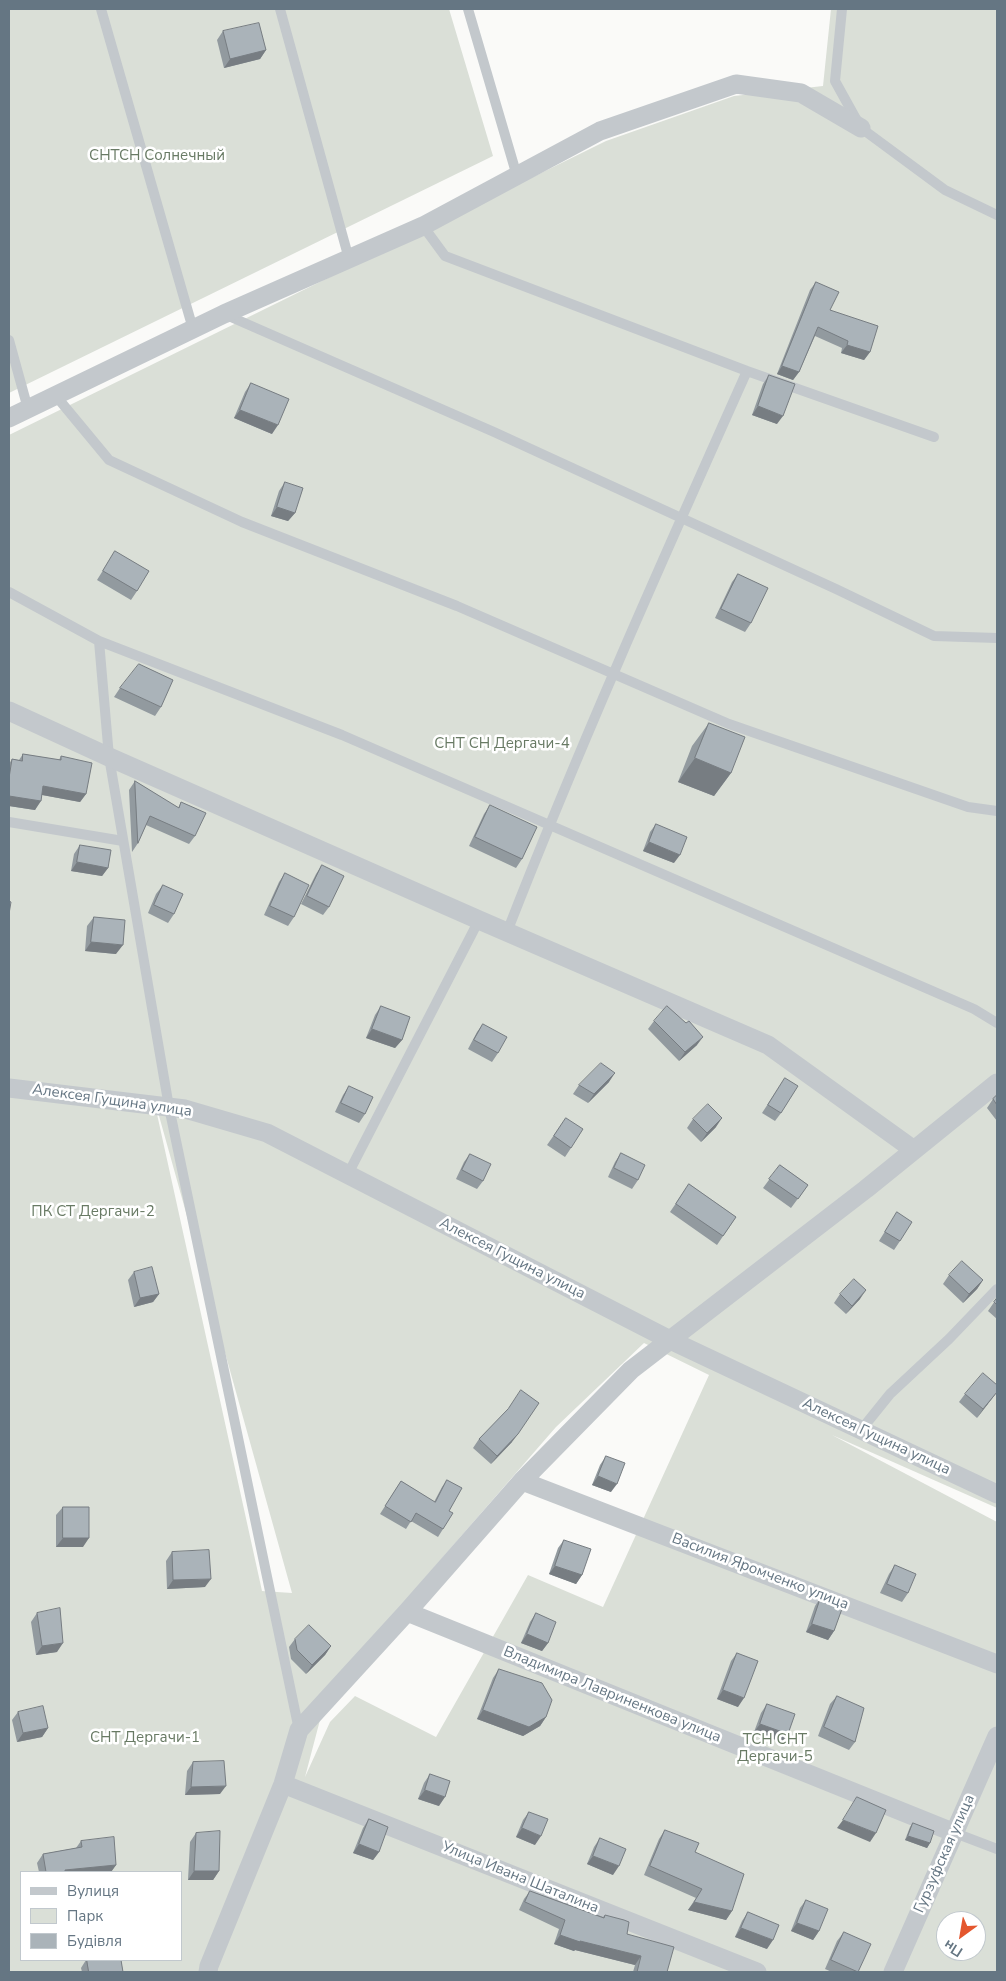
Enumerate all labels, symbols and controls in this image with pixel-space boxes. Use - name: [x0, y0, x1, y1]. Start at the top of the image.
- park label: СНТСН Солнечный: [89, 147, 225, 165]
- park label: СНТ СН Дергачи-4: [434, 735, 570, 753]
- street label: Алексея Гущина улица: [31, 1081, 193, 1121]
- park label: ПК СТ Дергачи-2: [31, 1203, 155, 1221]
- street label: Алексея Гущина улица: [436, 1214, 588, 1304]
- street label: Алексея Гущина улица: [799, 1395, 953, 1479]
- street label: Василия Яромченко улица: [669, 1530, 851, 1614]
- street label: Владимира Лавриненкова улица: [501, 1643, 723, 1747]
- park label: СНТ Дергачи-1: [90, 1729, 200, 1747]
- park label: ТСН СНТ Дергачи-5: [737, 1731, 813, 1766]
- street label: Гурзуфская улица: [911, 1792, 979, 1916]
- street label: Улица Ивана Шаталина: [439, 1838, 601, 1918]
- legend: [20, 1871, 182, 1961]
- text: Вулиця: [67, 1881, 119, 1901]
- text: Парк: [67, 1906, 103, 1926]
- north arrow: [936, 1911, 986, 1961]
- text: Будівля: [67, 1931, 122, 1951]
- text: Пн: [940, 1935, 967, 1961]

